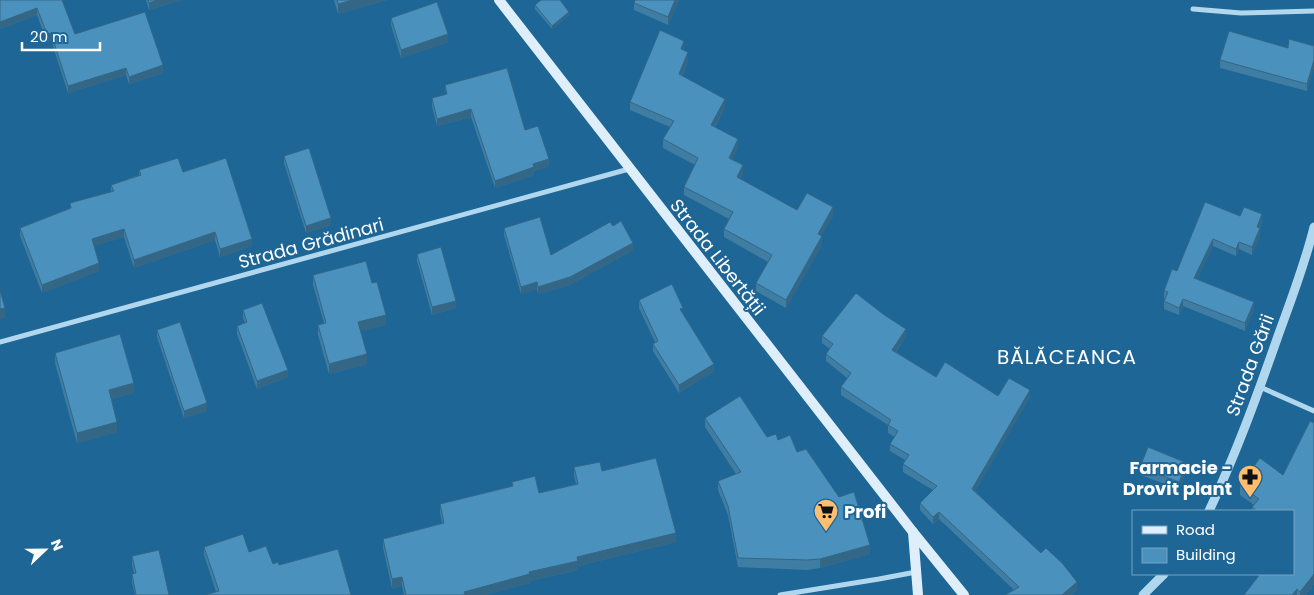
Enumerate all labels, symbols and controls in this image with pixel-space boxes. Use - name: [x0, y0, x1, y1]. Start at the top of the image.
- scale bar: [22, 20, 100, 52]
- text: 20 m: [30, 26, 68, 47]
- street label: Strada Libertății: [665, 194, 771, 320]
- street label: Strada Grădinari: [236, 212, 386, 274]
- street label: Strada Gării: [1220, 311, 1280, 419]
- district label: BĂLĂCEANCA: [997, 343, 1137, 371]
- place label: Farmacie - Drovit plant: [1123, 455, 1232, 501]
- pharmacy icon: Farmacie - Drovit plant: [1237, 464, 1263, 498]
- supermarket icon: Profi: [813, 498, 839, 532]
- place label: Profi: [844, 499, 886, 524]
- legend: [1132, 510, 1294, 575]
- text: Road: [1176, 519, 1215, 540]
- north arrow: [20, 525, 70, 575]
- text: N: [46, 537, 68, 554]
- text: Building: [1176, 544, 1236, 565]

